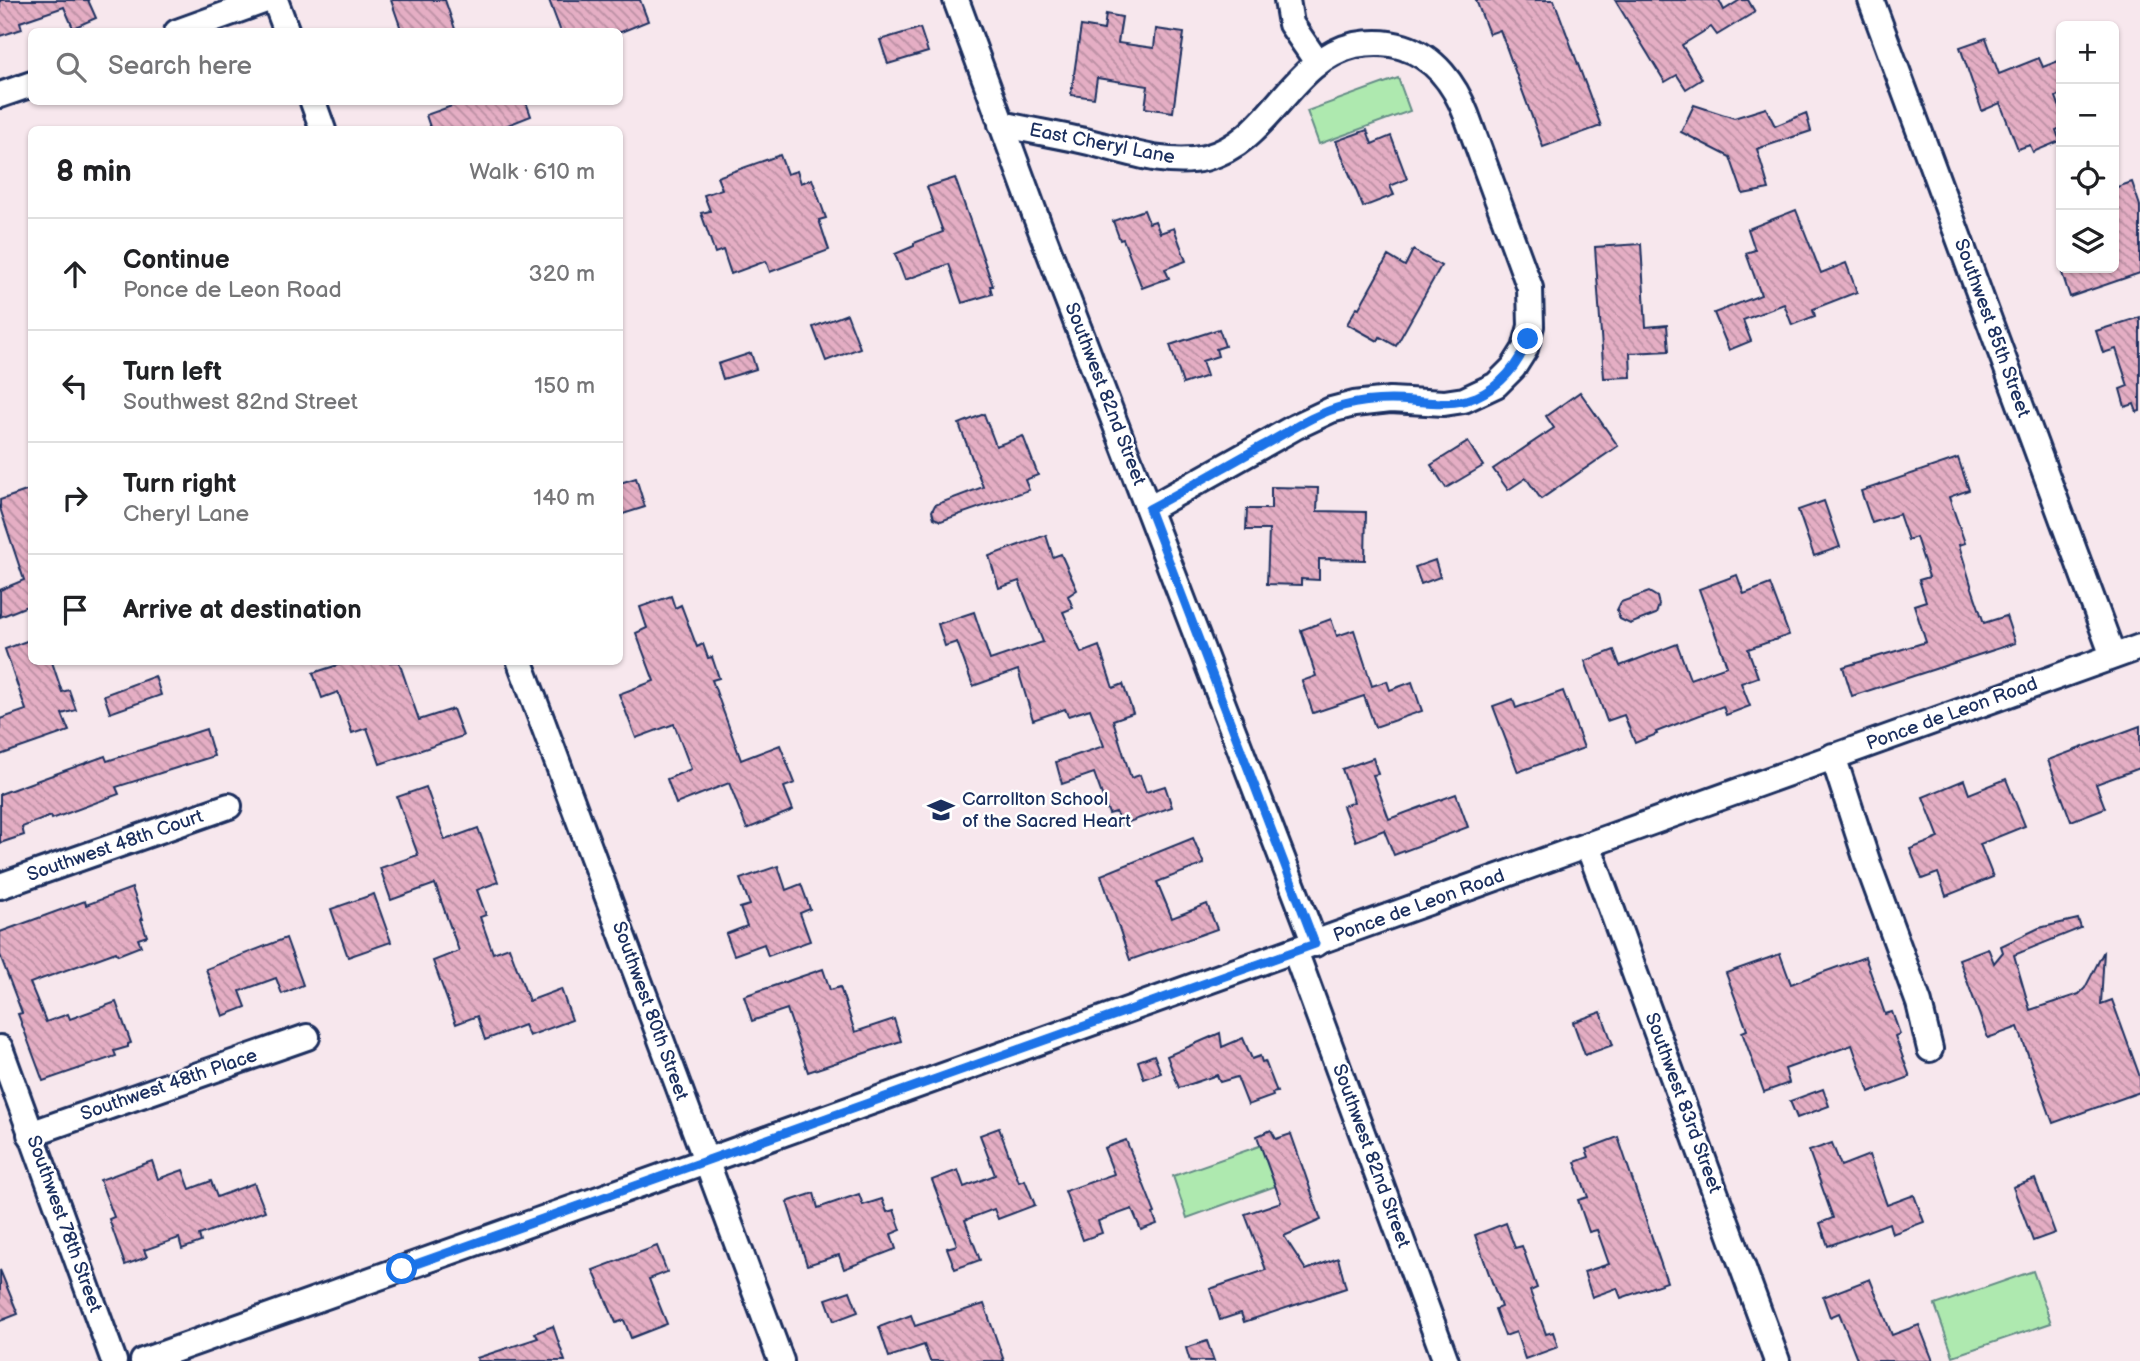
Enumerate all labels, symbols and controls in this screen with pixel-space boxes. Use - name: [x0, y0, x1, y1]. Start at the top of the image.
- map controls: [2056, 21, 2119, 273]
- button: +: [2056, 21, 2119, 84]
- search box: [28, 28, 623, 105]
- icon: search: [52, 48, 90, 86]
- text: Search here: [108, 51, 252, 82]
- button: −: [2056, 84, 2119, 147]
- street label: East Cheryl Lane: [1027, 119, 1177, 169]
- button: locate: [2056, 147, 2119, 210]
- text: 8 min: [56, 154, 132, 190]
- text: Walk · 610 m: [469, 158, 595, 186]
- button: layers: [2056, 210, 2119, 273]
- street label: Southwest 85th Street: [1949, 236, 2035, 421]
- text: Continue: [123, 245, 230, 276]
- icon: ahead: [56, 255, 94, 293]
- text: 320 m: [529, 260, 595, 288]
- text: Ponce de Leon Road: [123, 276, 342, 304]
- street label: Southwest 82nd Street: [1060, 299, 1151, 489]
- route end: [1512, 323, 1543, 354]
- text: Turn left: [123, 357, 222, 388]
- icon: left: [56, 367, 94, 405]
- text: 150 m: [534, 372, 595, 400]
- text: Southwest 82nd Street: [123, 388, 358, 416]
- text: Turn right: [123, 469, 236, 500]
- icon: right: [56, 479, 94, 517]
- text: 140 m: [533, 484, 595, 512]
- text: Cheryl Lane: [123, 500, 249, 528]
- icon: arrive: [56, 591, 94, 629]
- text: Arrive at destination: [123, 595, 362, 626]
- street label: Ponce de Leon Road: [1863, 672, 2041, 756]
- place label: Carrollton School of the Sacred Heart: [962, 788, 1131, 833]
- school or university icon: Carrollton School of the Sacred Heart: [926, 795, 956, 825]
- street label: Southwest 48th Court: [24, 805, 206, 887]
- street label: Ponce de Leon Road: [1330, 864, 1508, 948]
- street label: Southwest 80th Street: [607, 918, 693, 1104]
- street label: Southwest 83rd Street: [1640, 1010, 1726, 1196]
- street label: Southwest 48th Place: [78, 1044, 260, 1126]
- street label: Southwest 82nd Street: [1327, 1061, 1415, 1251]
- street label: Southwest 78th Street: [21, 1133, 107, 1316]
- route start: [386, 1253, 417, 1284]

